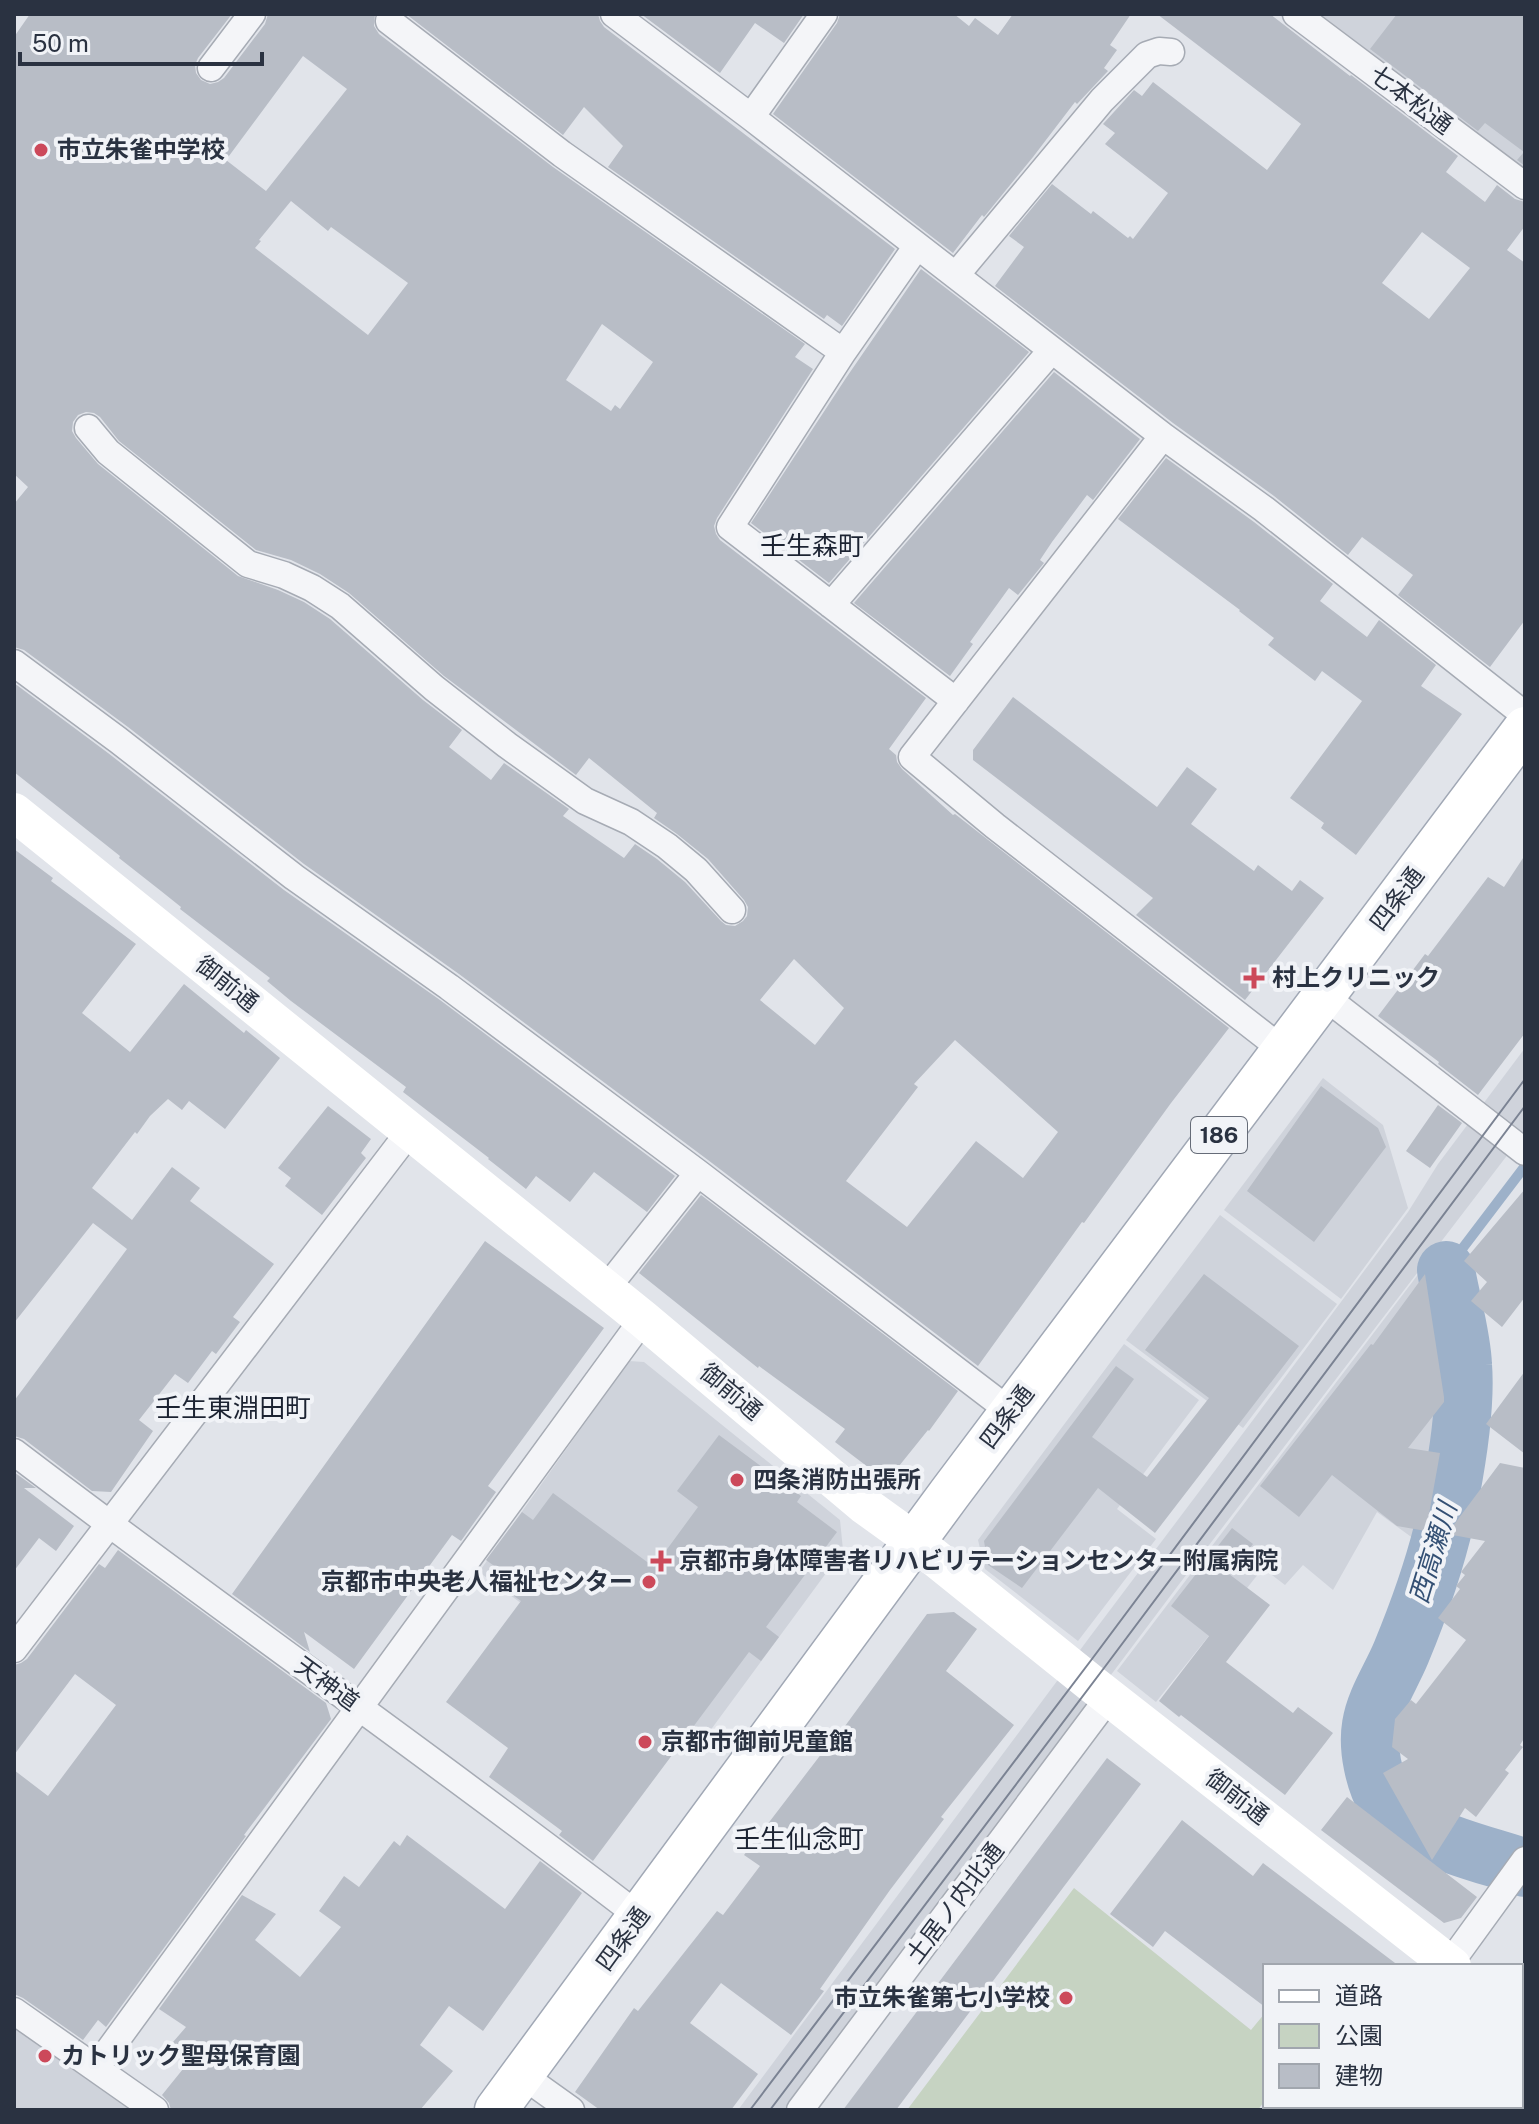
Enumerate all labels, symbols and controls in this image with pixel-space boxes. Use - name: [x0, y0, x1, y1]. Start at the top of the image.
- scale bar: [20, 16, 262, 66]
- text: 50 m: [32, 29, 89, 57]
- street label: 七本松通: [1365, 59, 1458, 139]
- place label: 市立朱雀中学校: [57, 135, 225, 163]
- marker: 市立朱雀中学校: [32, 141, 50, 159]
- district label: 壬生森町: [760, 530, 864, 561]
- street label: 四条通: [1363, 861, 1429, 936]
- street label: 御前通: [191, 950, 264, 1017]
- place label: 村上クリニック: [1272, 963, 1440, 991]
- marker: 村上クリニック: [1243, 967, 1265, 989]
- road number: 186: [1191, 1117, 1247, 1153]
- street label: 御前通: [695, 1357, 768, 1425]
- street label: 四条通: [973, 1379, 1039, 1454]
- district label: 壬生東淵田町: [155, 1392, 311, 1423]
- place label: 四条消防出張所: [753, 1465, 921, 1493]
- marker: 四条消防出張所: [728, 1471, 746, 1489]
- water label: 西高瀬川: [1402, 1496, 1463, 1607]
- place label: 京都市身体障害者リハビリテーションセンター附属病院: [679, 1546, 1279, 1574]
- marker: 京都市身体障害者リハビリテーションセンター附属病院: [650, 1550, 672, 1572]
- place label: 京都市中央老人福祉センター: [321, 1567, 633, 1595]
- marker: 京都市中央老人福祉センター: [640, 1573, 658, 1591]
- street label: 天神道: [290, 1651, 365, 1716]
- place label: 京都市御前児童館: [661, 1727, 853, 1755]
- marker: 京都市御前児童館: [636, 1733, 654, 1751]
- street label: 御前通: [1201, 1763, 1275, 1829]
- district label: 壬生仙念町: [734, 1823, 864, 1854]
- street label: 土居ノ内北通: [900, 1836, 1009, 1968]
- street label: 四条通: [590, 1901, 655, 1976]
- legend: [1263, 1964, 1523, 2108]
- text: 道路: [1335, 1981, 1383, 2009]
- place label: 市立朱雀第七小学校: [834, 1983, 1050, 2011]
- marker: 市立朱雀第七小学校: [1057, 1989, 1075, 2007]
- text: 公園: [1335, 2021, 1383, 2049]
- place label: カトリック聖母保育園: [61, 2041, 301, 2069]
- marker: カトリック聖母保育園: [36, 2047, 54, 2065]
- text: 建物: [1335, 2061, 1383, 2089]

